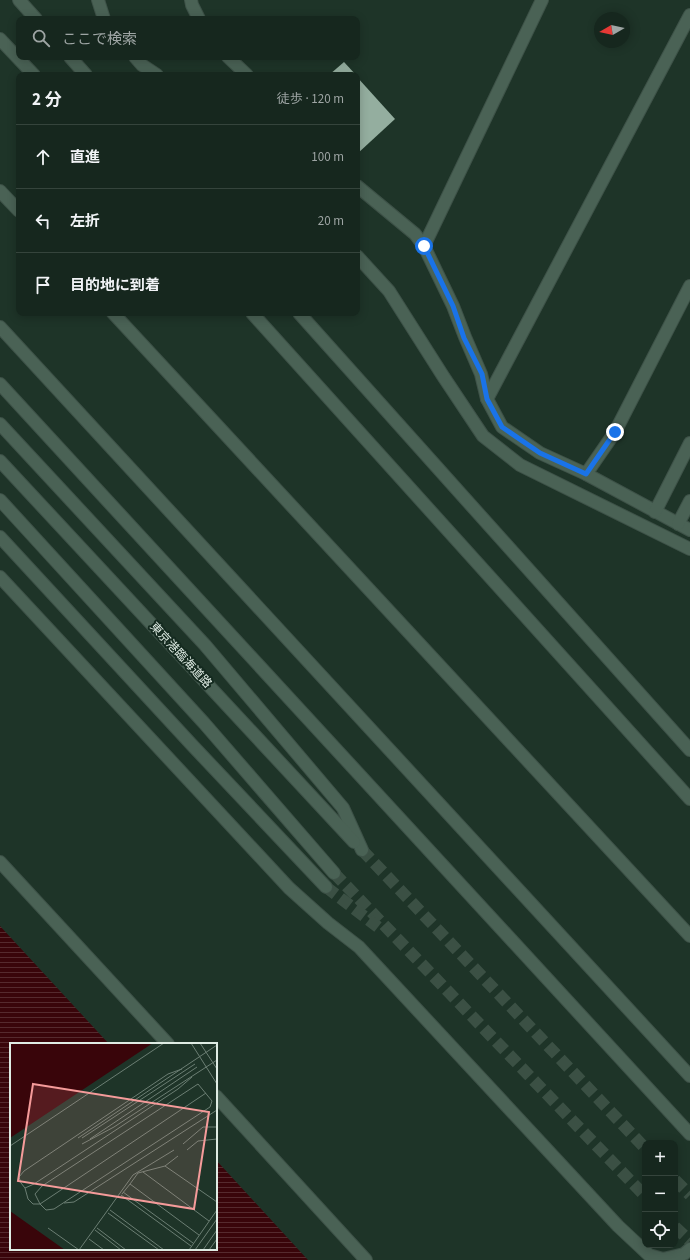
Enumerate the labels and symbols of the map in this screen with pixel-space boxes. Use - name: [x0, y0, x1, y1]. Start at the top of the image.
- north arrow: [594, 12, 630, 48]
- route start: [415, 237, 433, 255]
- route end: [606, 423, 624, 441]
- street label: 東京港臨海道路: [146, 619, 216, 692]
- inset map: [10, 1043, 217, 1250]

